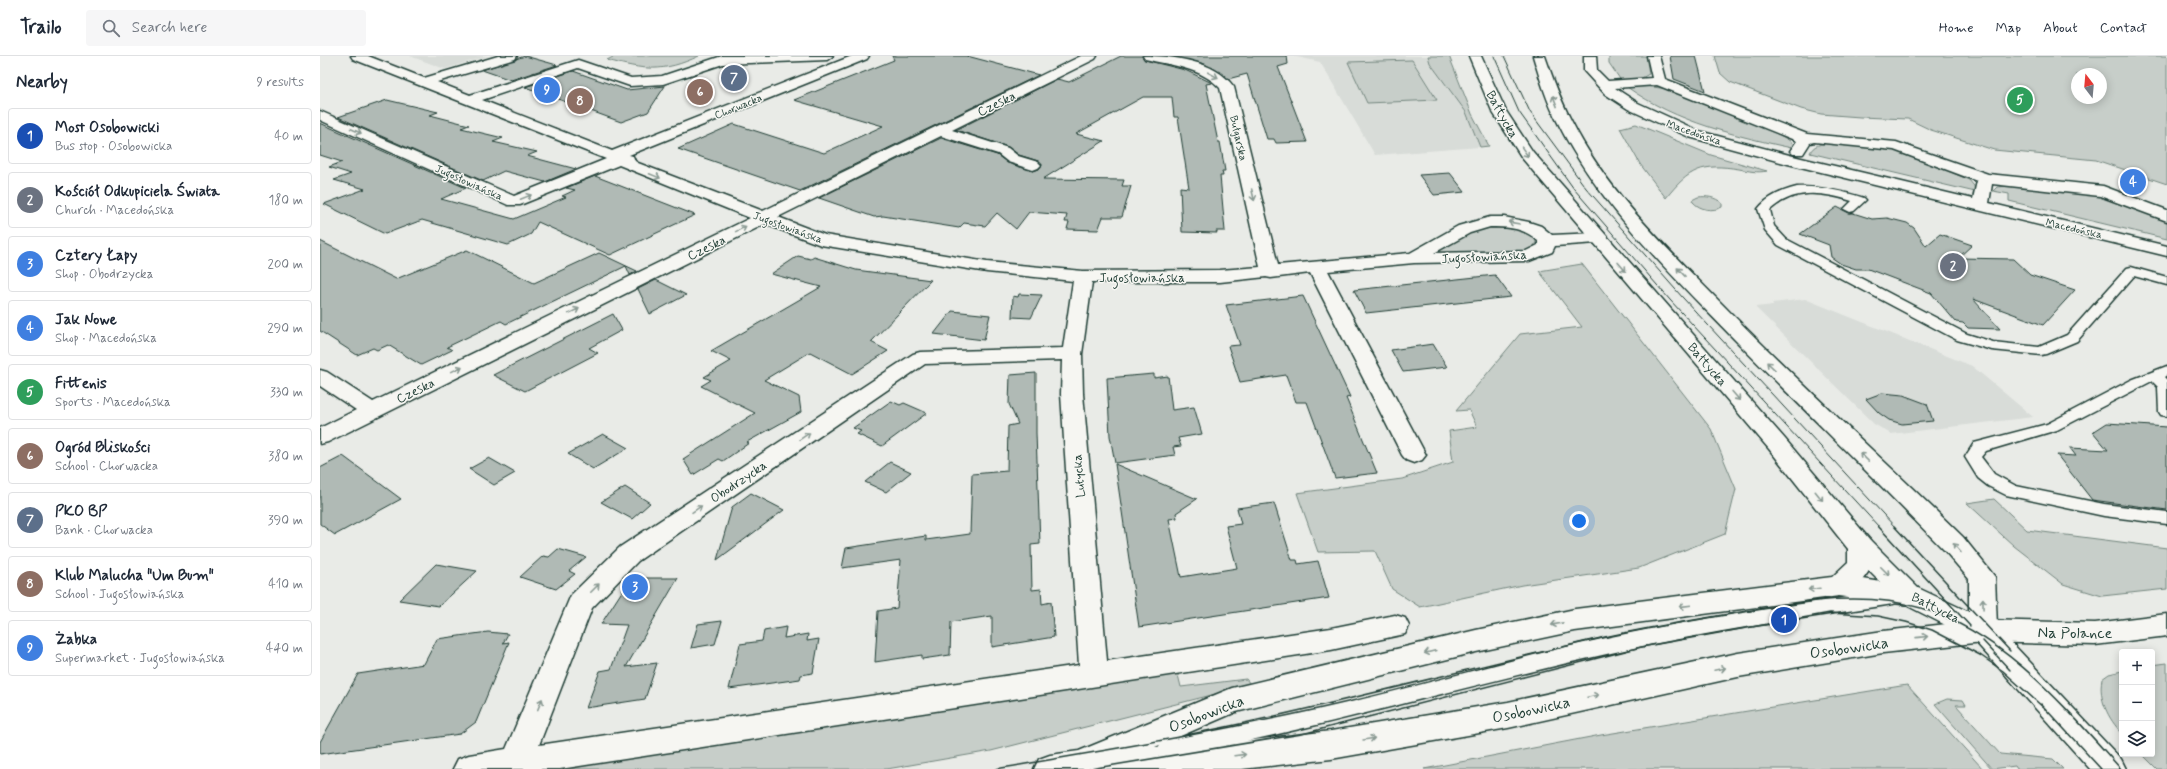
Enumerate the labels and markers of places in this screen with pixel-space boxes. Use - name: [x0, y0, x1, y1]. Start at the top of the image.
- pin: 7: [721, 63, 747, 93]
- pin: 9: [534, 75, 560, 105]
- pin: 6: [687, 77, 713, 107]
- pin: 5: [2007, 85, 2033, 115]
- pin: 8: [567, 86, 593, 116]
- pin: 4: [2120, 167, 2146, 197]
- pin: 2: [1940, 251, 1966, 281]
- pin: 3: [622, 572, 648, 602]
- pin: 1: [1771, 605, 1797, 635]

